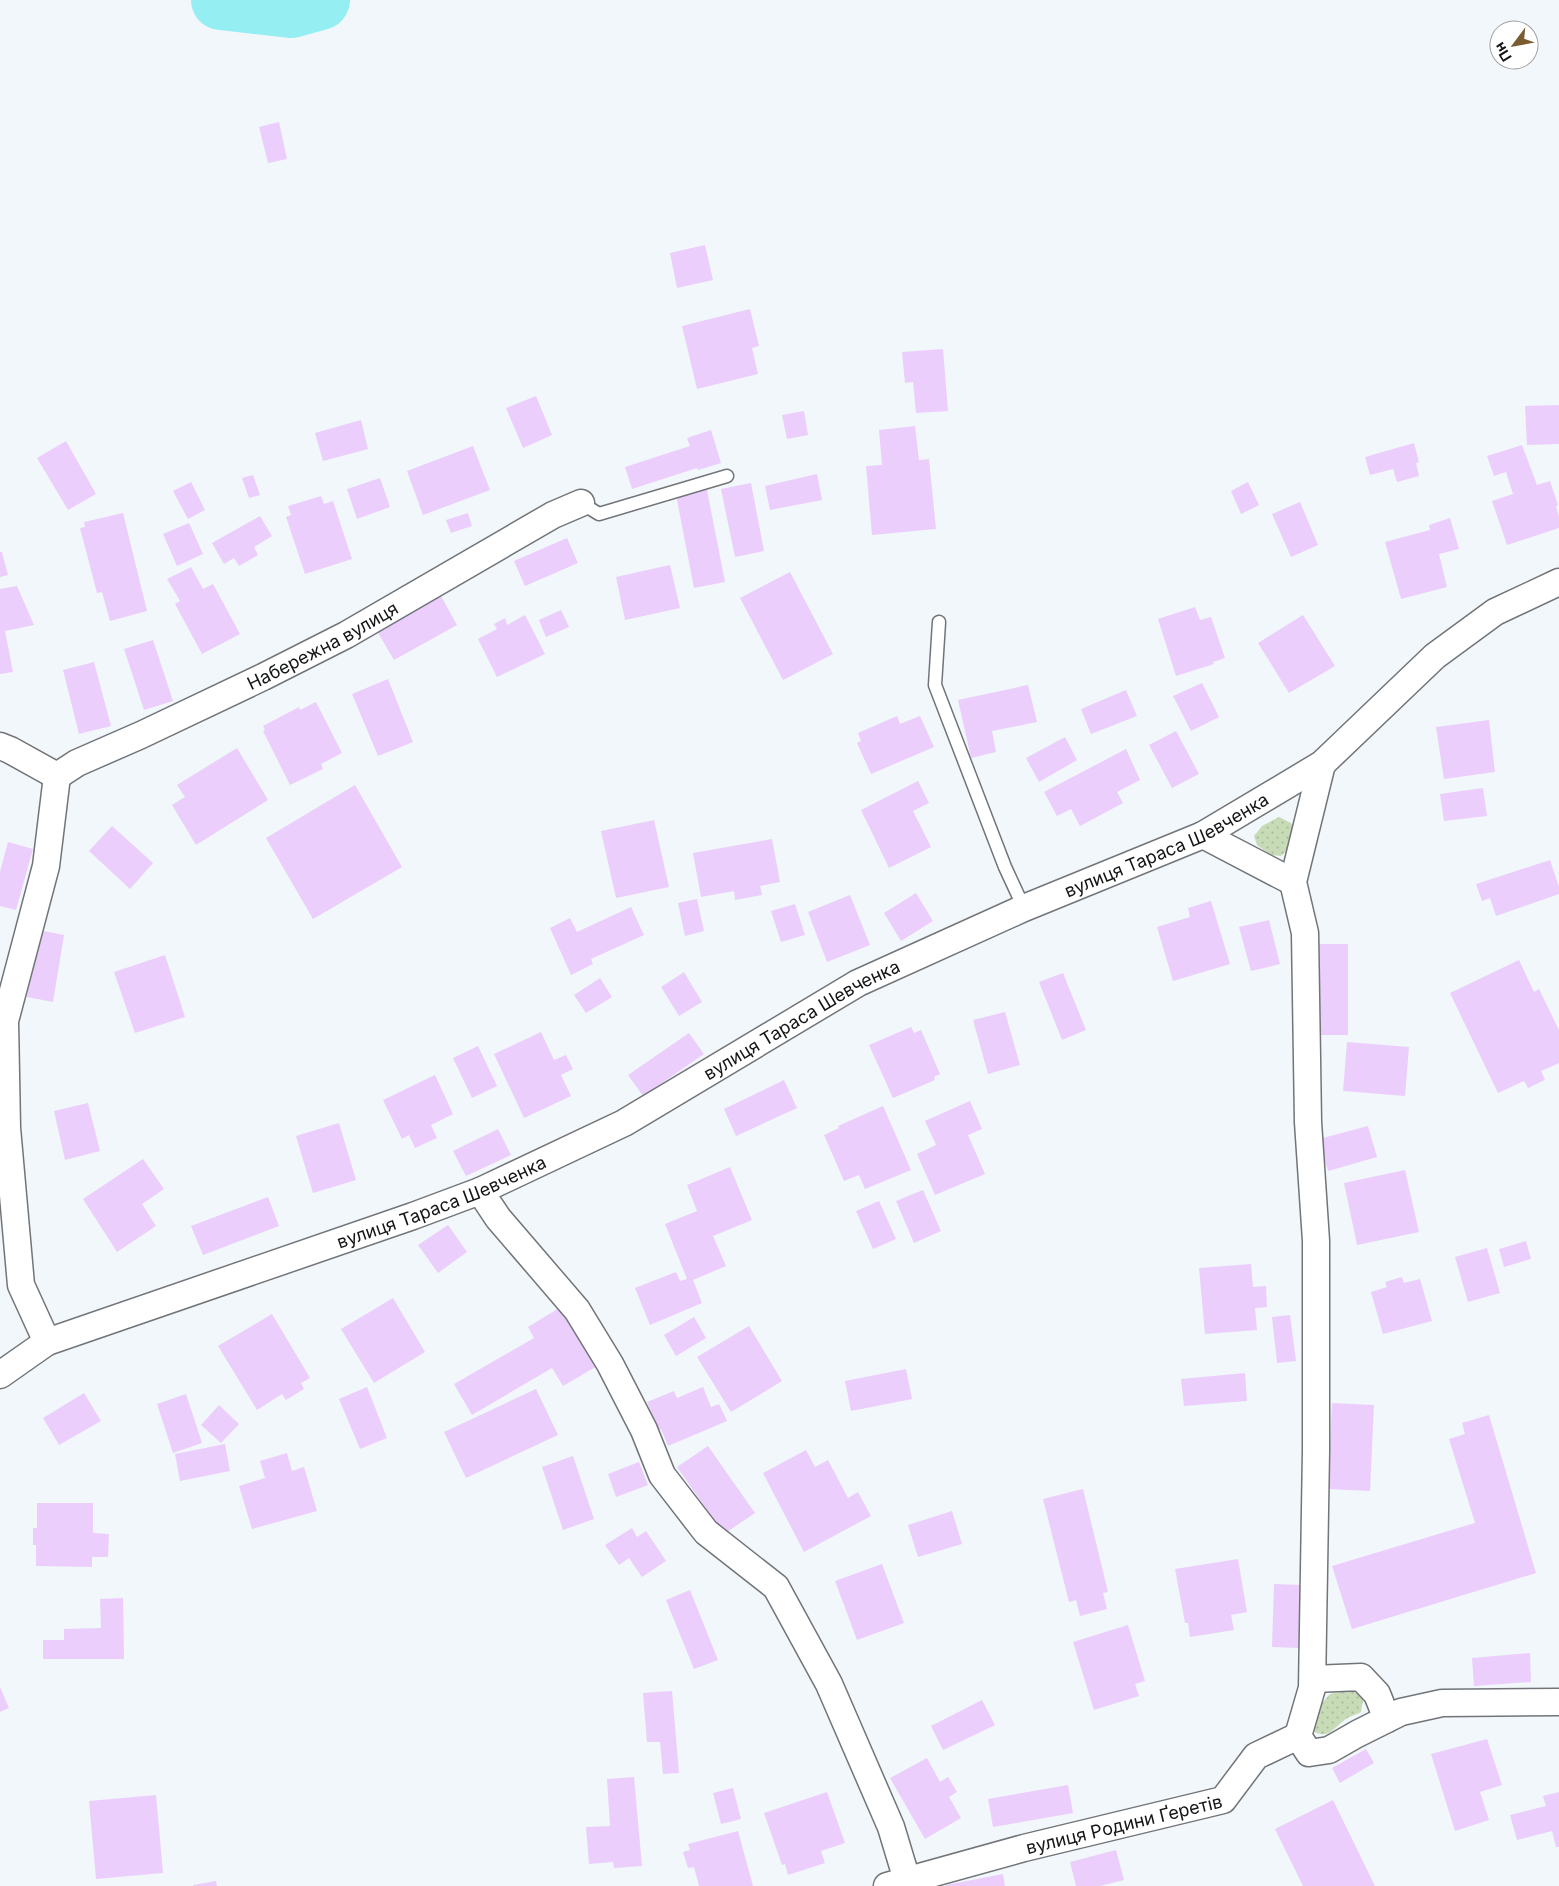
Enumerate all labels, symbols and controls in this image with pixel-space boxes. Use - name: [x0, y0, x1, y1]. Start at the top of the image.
- north arrow: [1489, 20, 1539, 70]
- text: Пн: [1490, 40, 1515, 65]
- street label: Набережна вулиця: [244, 597, 401, 694]
- street label: вулиця Тараса Шевченка: [1061, 788, 1272, 901]
- street label: вулиця Тараса Шевченка: [699, 955, 903, 1084]
- street label: вулиця Тараса Шевченка: [334, 1151, 549, 1252]
- street label: вулиця Родини Ґеретів: [1024, 1790, 1224, 1858]

